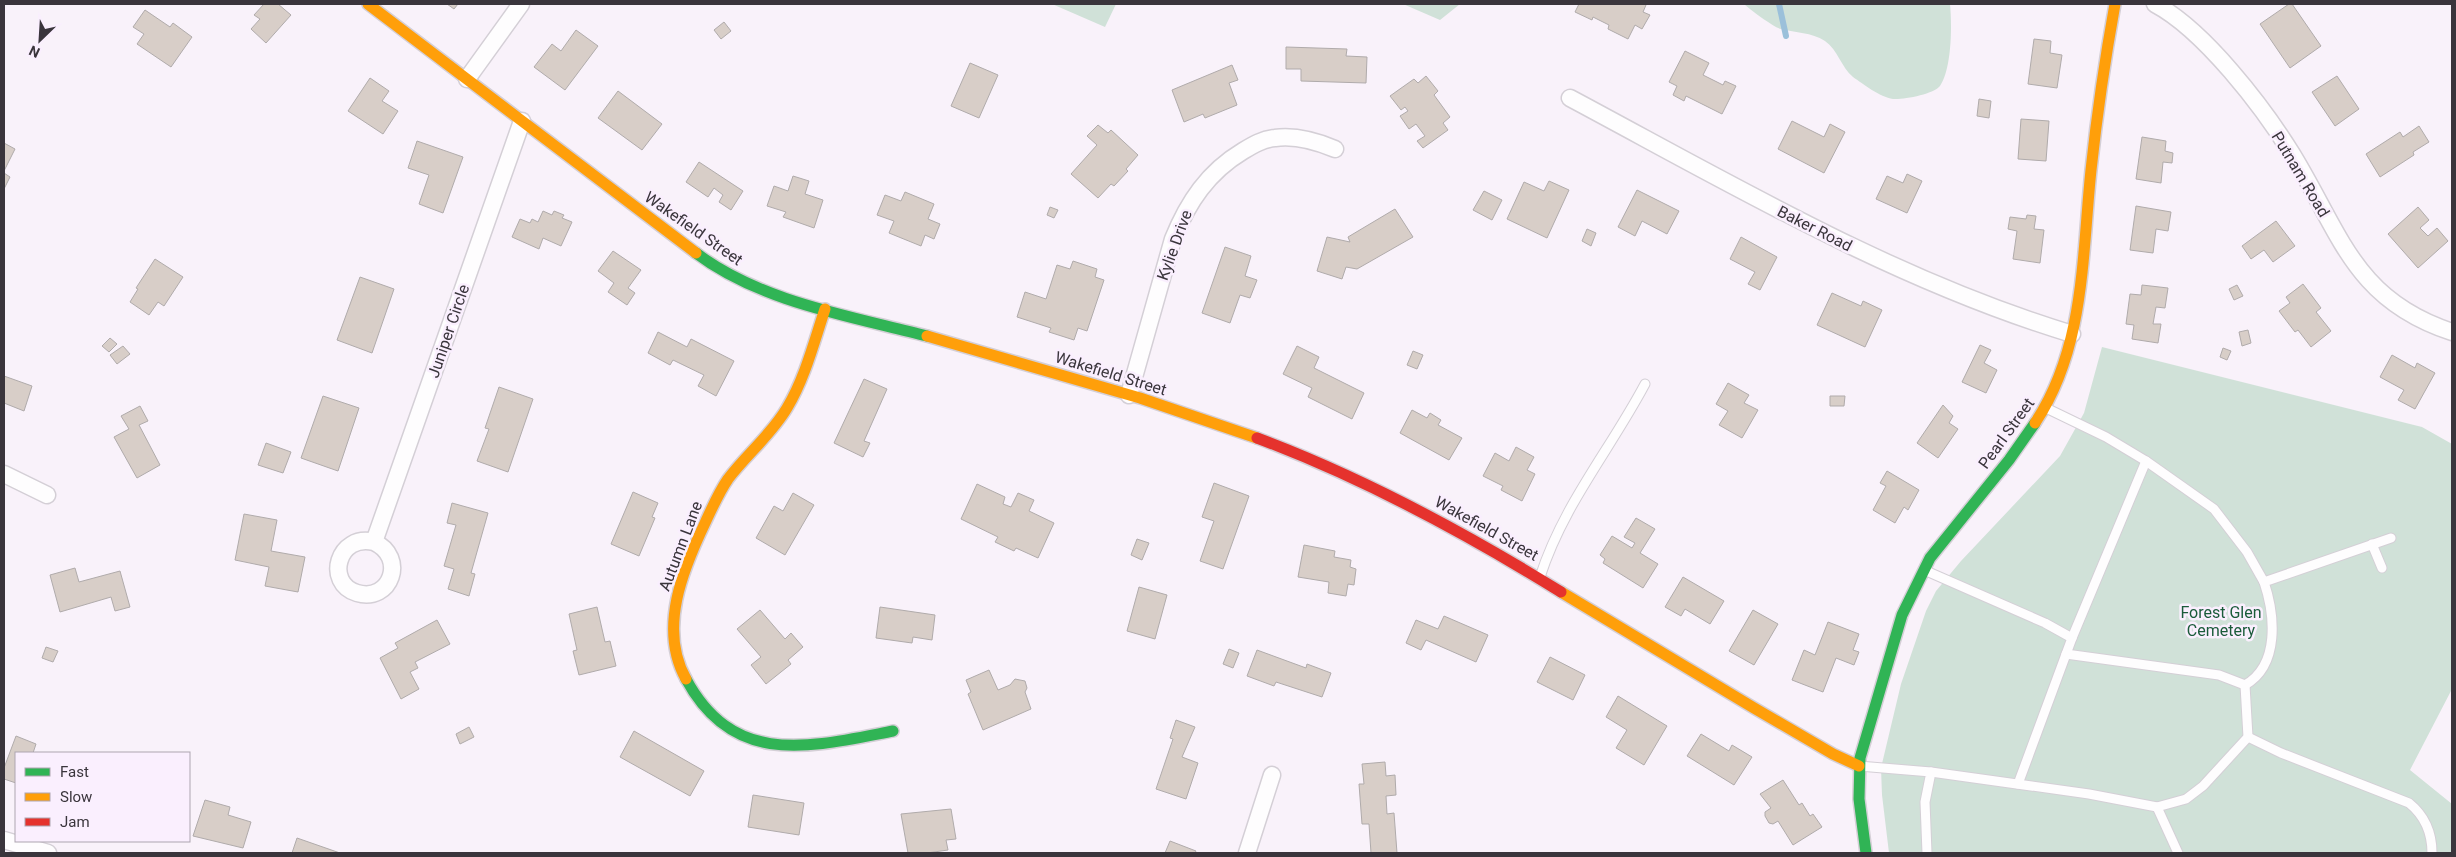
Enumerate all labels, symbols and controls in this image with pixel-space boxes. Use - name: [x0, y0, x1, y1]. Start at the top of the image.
- north arrow: [15, 15, 65, 65]
- text: N: [27, 42, 42, 61]
- street label: Putnam Road: [2268, 128, 2334, 220]
- street label: Wakefield Street: [641, 187, 746, 269]
- street label: Baker Road: [1774, 202, 1855, 255]
- street label: Kylie Drive: [1153, 207, 1196, 283]
- street label: Juniper Circle: [424, 282, 473, 380]
- street label: Wakefield Street: [1053, 348, 1169, 399]
- street label: Pearl Street: [1974, 394, 2038, 472]
- street label: Wakefield Street: [1432, 492, 1542, 565]
- street label: Autumn Lane: [655, 499, 706, 594]
- park label: Forest Glen Cemetery: [2180, 603, 2262, 640]
- legend: [15, 752, 190, 842]
- text: Fast: [60, 763, 89, 781]
- text: Slow: [60, 788, 92, 806]
- text: Jam: [60, 813, 90, 831]

